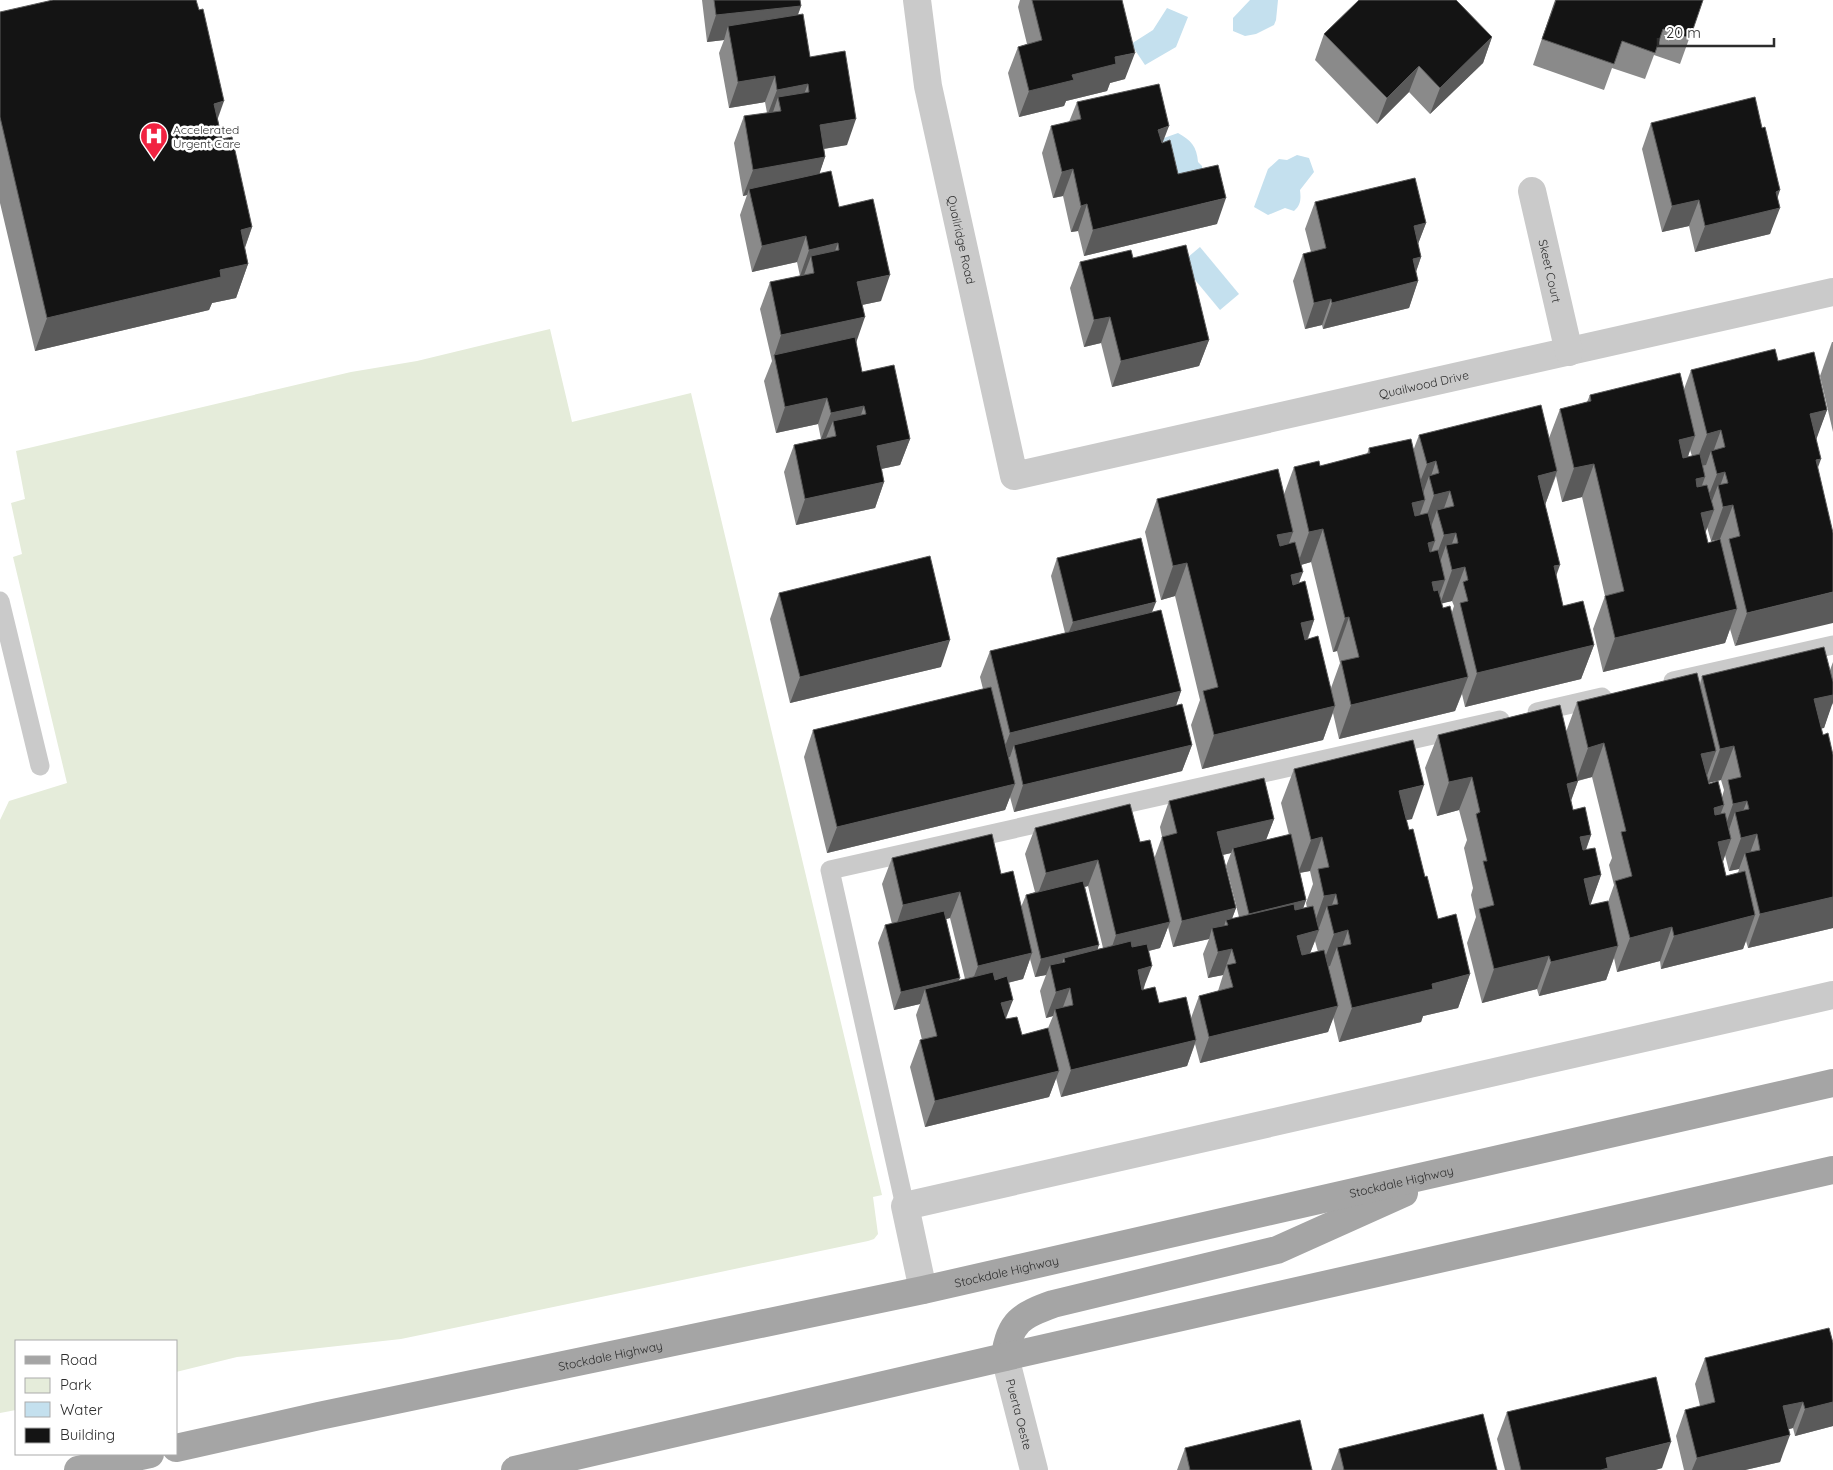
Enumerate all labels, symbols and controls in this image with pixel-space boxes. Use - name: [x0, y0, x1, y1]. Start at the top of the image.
- scale bar: [1658, 15, 1774, 47]
- text: 20 m: [1666, 23, 1701, 42]
- hospital icon: Accelerated Urgent Care: [139, 121, 169, 160]
- place label: Accelerated Urgent Care: [173, 122, 241, 151]
- street label: Quailridge Road: [945, 194, 979, 285]
- street label: Skeet Court: [1536, 238, 1565, 304]
- street label: Quailwood Drive: [1377, 367, 1470, 401]
- street label: Stockdale Highway: [1348, 1162, 1455, 1200]
- street label: Stockdale Highway: [953, 1252, 1060, 1290]
- street label: Stockdale Highway: [557, 1337, 664, 1373]
- legend: [15, 1340, 178, 1455]
- text: Road: [60, 1350, 97, 1369]
- text: Park: [60, 1375, 92, 1394]
- street label: Puerta Oeste: [1003, 1377, 1036, 1451]
- text: Water: [60, 1400, 103, 1419]
- text: Building: [60, 1425, 115, 1444]

